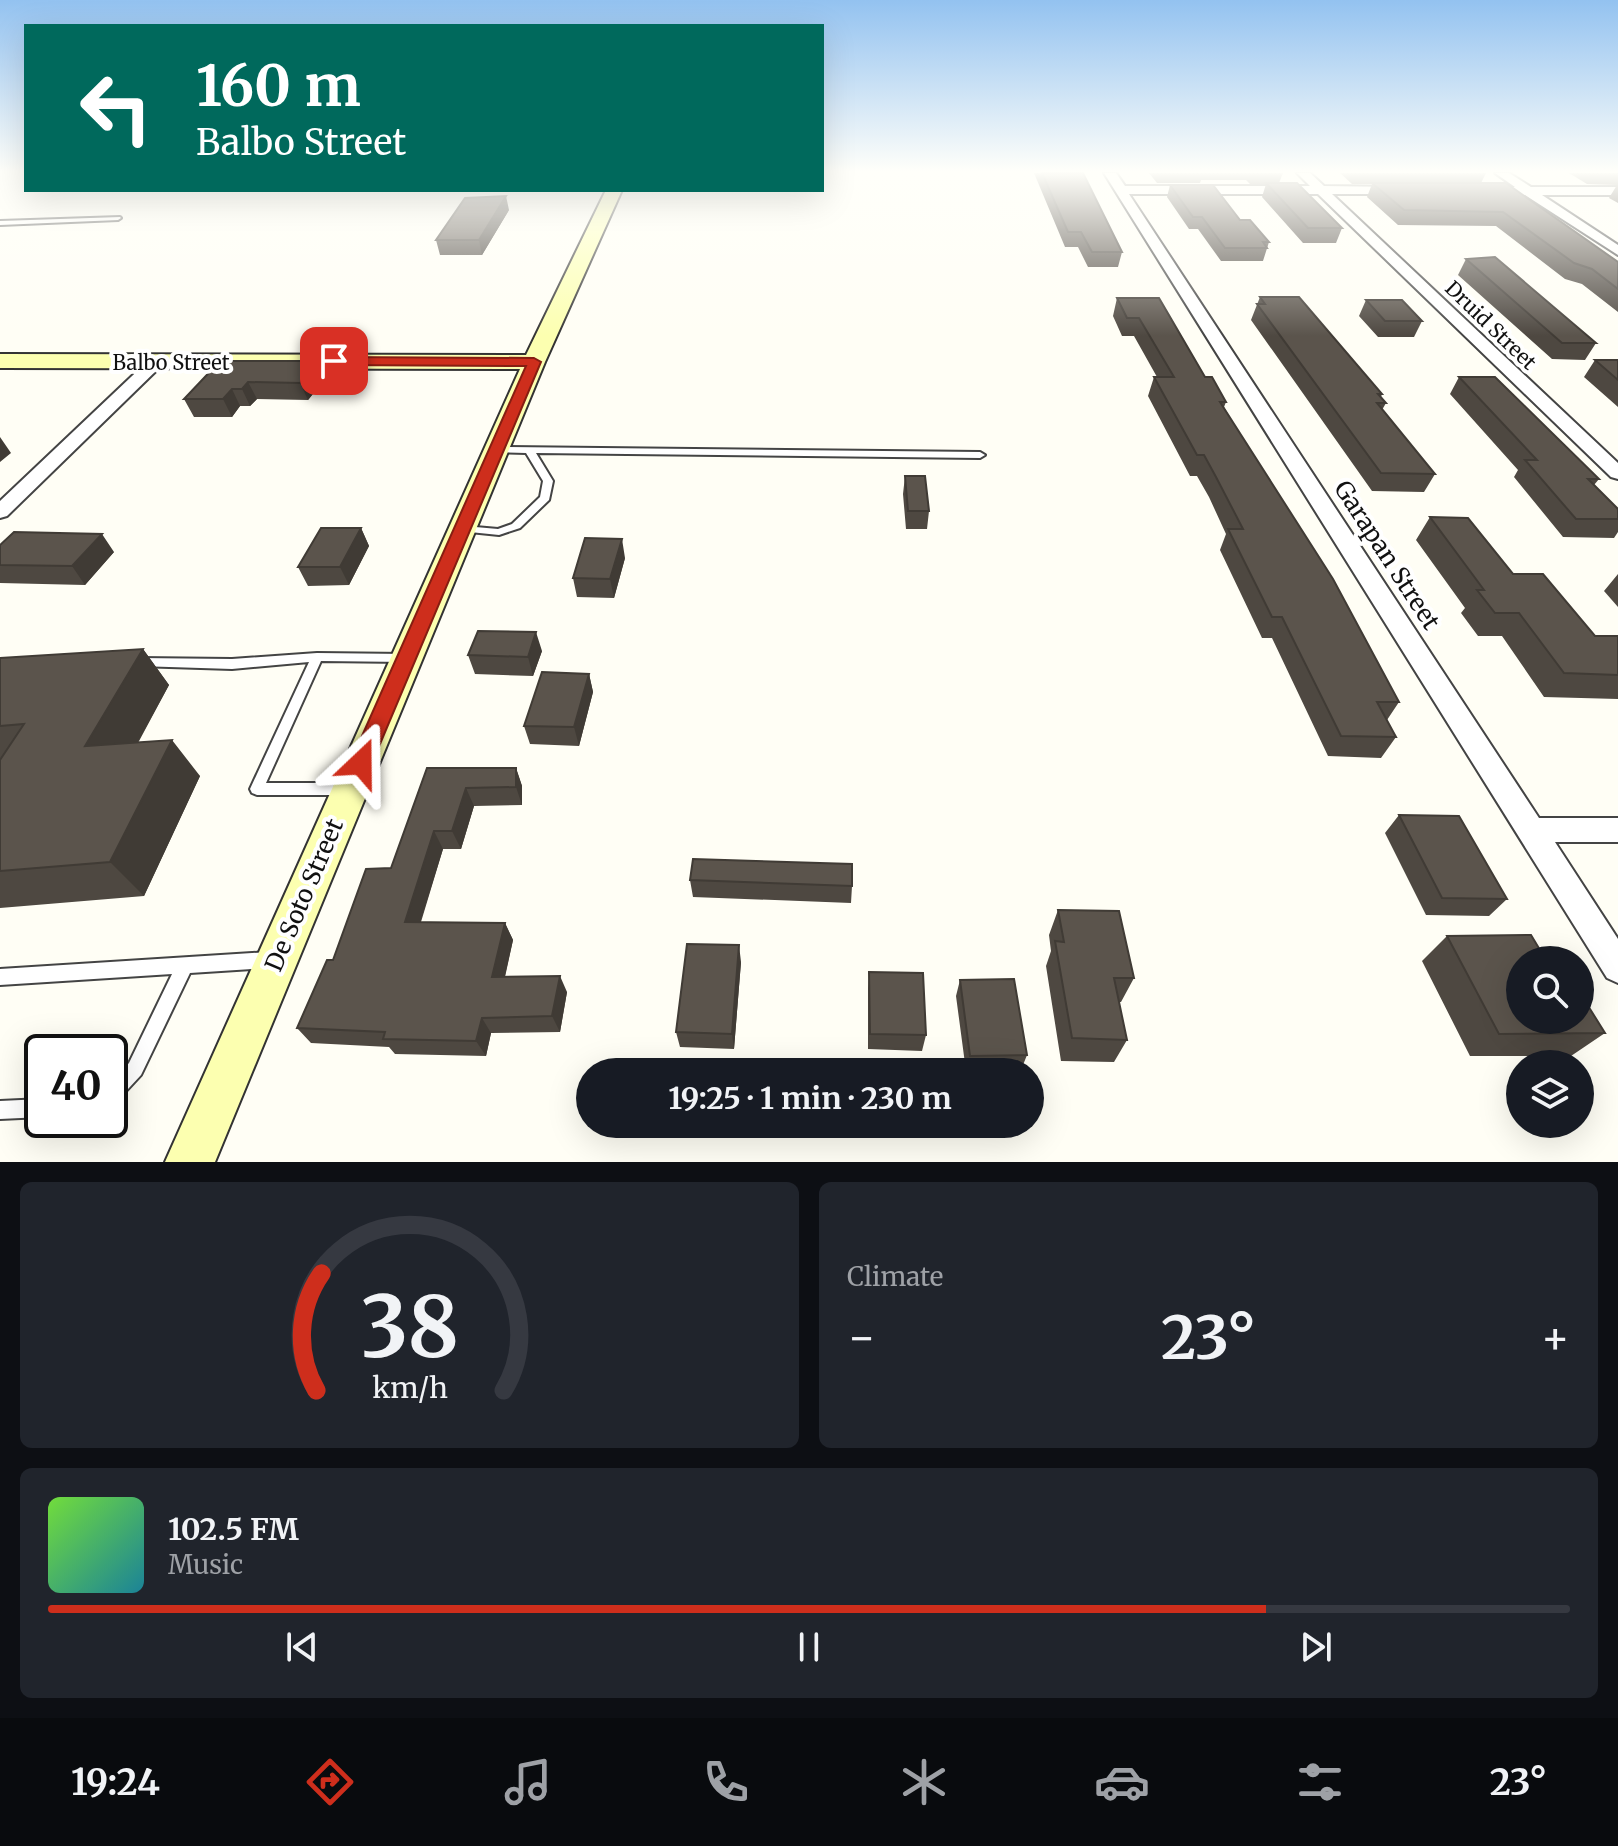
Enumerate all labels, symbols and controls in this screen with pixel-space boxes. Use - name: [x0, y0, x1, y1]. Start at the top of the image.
- text: 160 m: [196, 51, 361, 121]
- icon: left: [64, 56, 168, 160]
- text: Balbo Street: [196, 120, 406, 165]
- street label: Druid Street: [1440, 275, 1542, 375]
- pin: [300, 327, 368, 395]
- icon: arrive: [312, 339, 356, 383]
- street label: Balbo Street: [113, 350, 230, 375]
- street label: Garapan Street: [1327, 475, 1447, 636]
- position arrow: [319, 721, 403, 805]
- street label: De Soto Street: [258, 814, 350, 976]
- map controls: [1506, 946, 1594, 1138]
- button: search: [1506, 946, 1594, 1034]
- speed limit sign: 40: [24, 1034, 128, 1138]
- button: layers: [1506, 1050, 1594, 1138]
- text: 19:25 · 1 min · 230 m: [668, 1079, 952, 1117]
- text: Climate: [847, 1260, 943, 1293]
- text: 38: [360, 1275, 459, 1380]
- text: 23°: [1161, 1300, 1256, 1375]
- text: −: [847, 1310, 876, 1365]
- text: +: [1541, 1310, 1570, 1365]
- text: km/h: [372, 1370, 447, 1406]
- text: 102.5 FM: [168, 1510, 299, 1548]
- text: Music: [168, 1548, 243, 1581]
- icon: previous: [280, 1625, 324, 1669]
- icon: pause: [787, 1625, 831, 1669]
- icon: next: [1294, 1625, 1338, 1669]
- icon: directions: [302, 1754, 358, 1810]
- icon: music: [500, 1754, 556, 1810]
- icon: phone: [698, 1754, 754, 1810]
- icon: climate: [896, 1754, 952, 1810]
- icon: car: [1094, 1754, 1150, 1810]
- icon: filters: [1292, 1754, 1348, 1810]
- text: 19:24: [71, 1760, 160, 1805]
- text: 23°: [1490, 1760, 1547, 1805]

